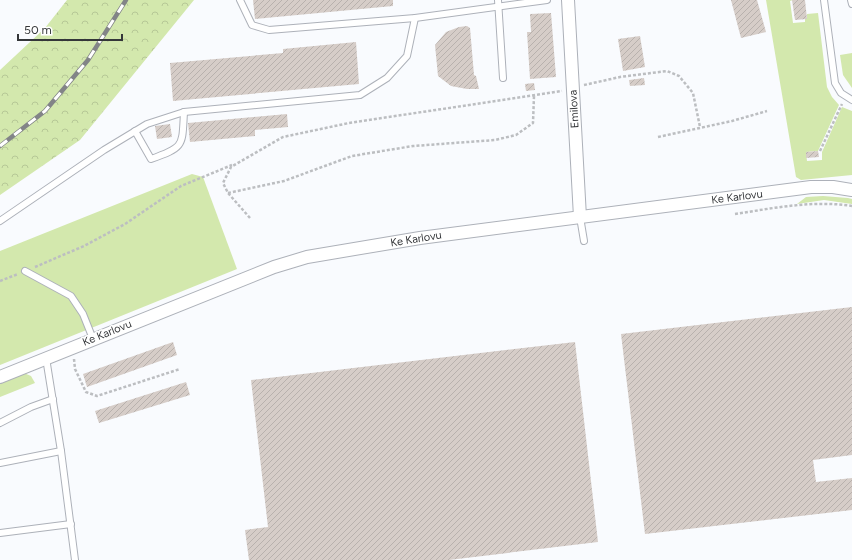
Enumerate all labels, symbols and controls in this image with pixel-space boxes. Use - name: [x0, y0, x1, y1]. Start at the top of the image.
- scale bar: [18, 16, 122, 42]
- text: 50 m: [24, 23, 52, 37]
- street label: Emilova: [567, 90, 581, 128]
- street label: Ke Karlovu: [710, 187, 764, 207]
- street label: Ke Karlovu: [389, 229, 443, 249]
- street label: Ke Karlovu: [81, 317, 133, 349]

